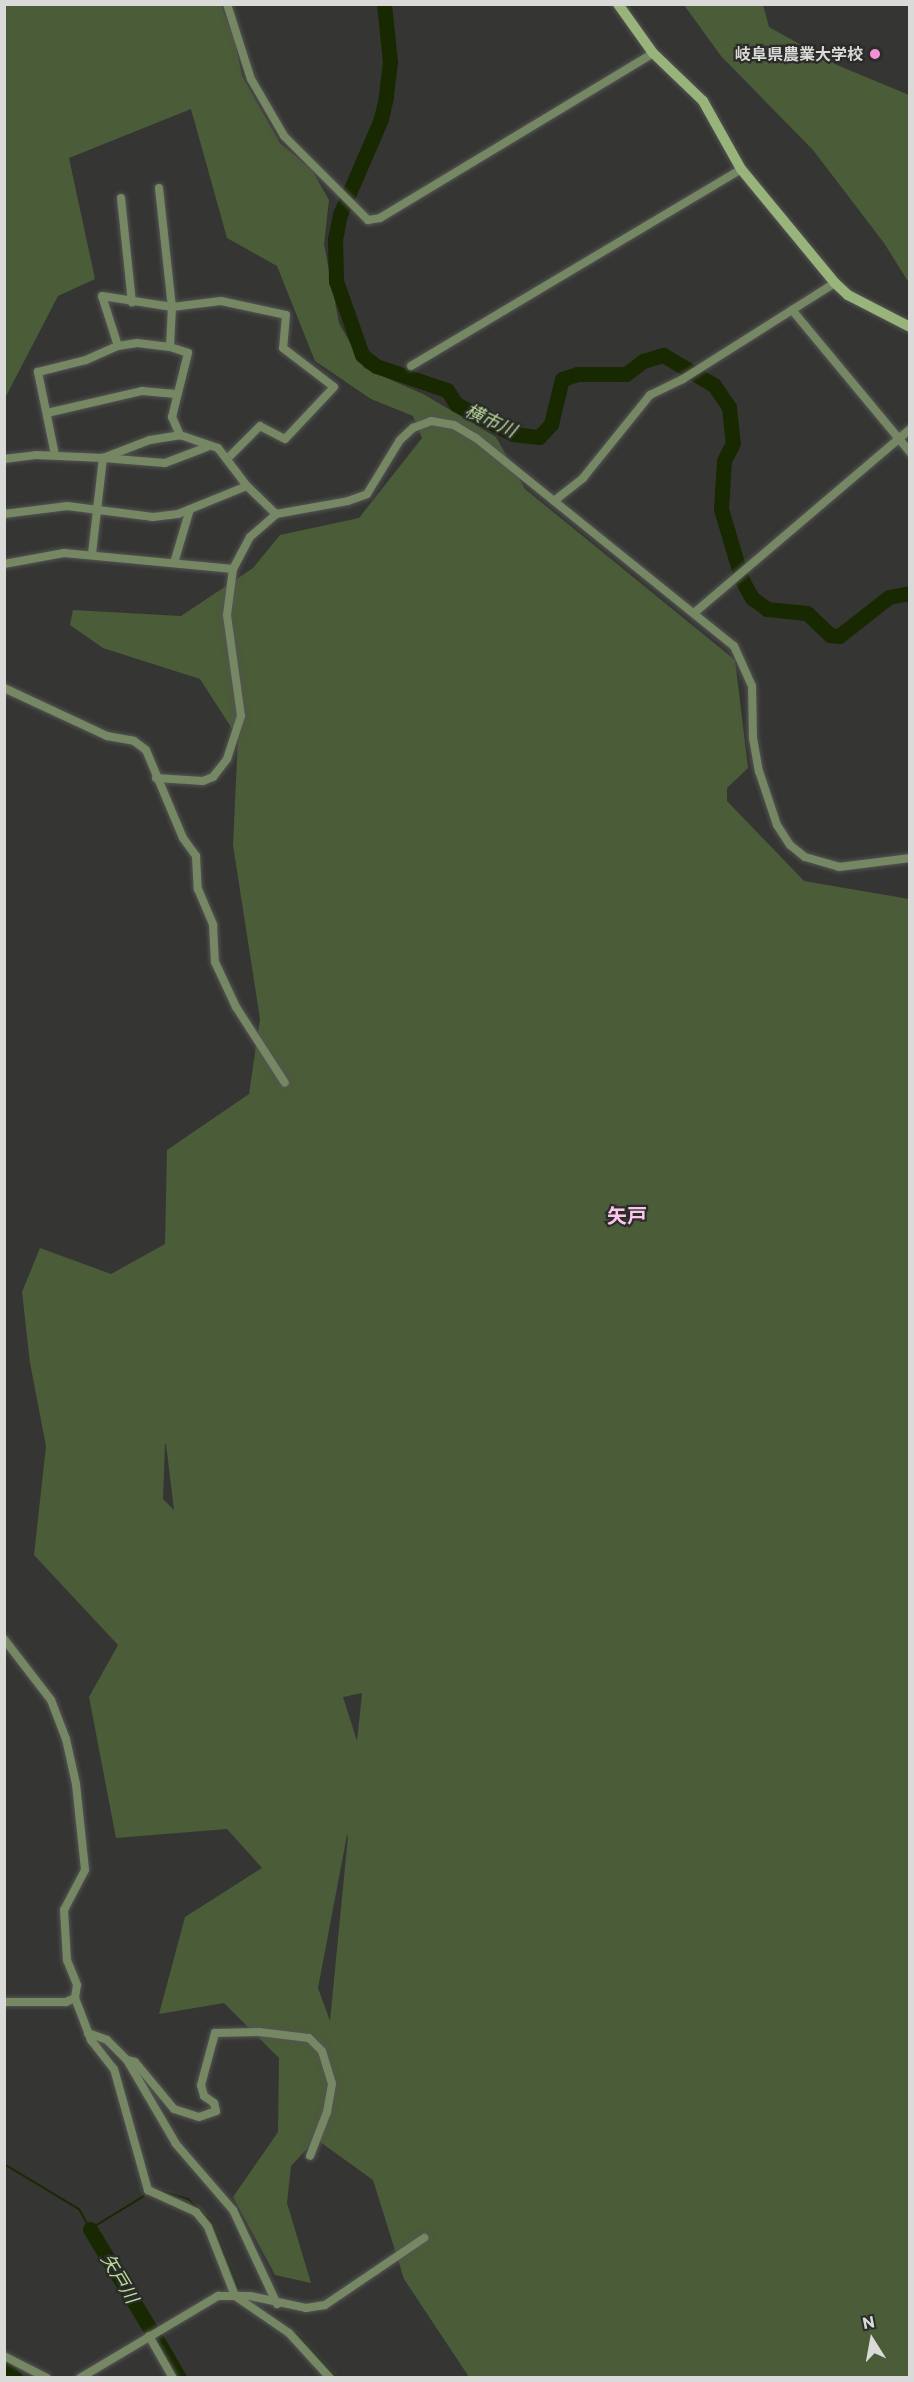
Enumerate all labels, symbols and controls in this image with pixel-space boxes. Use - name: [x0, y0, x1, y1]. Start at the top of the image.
- place label: 岐阜県農業大学校: [735, 44, 863, 64]
- marker: 岐阜県農業大学校: [868, 47, 882, 61]
- water label: 横市川: [462, 399, 520, 441]
- district label: 矢戸: [607, 1203, 647, 1227]
- water label: 矢戸川: [97, 2249, 143, 2307]
- north arrow: [842, 2310, 902, 2370]
- text: N: [861, 2311, 876, 2332]

